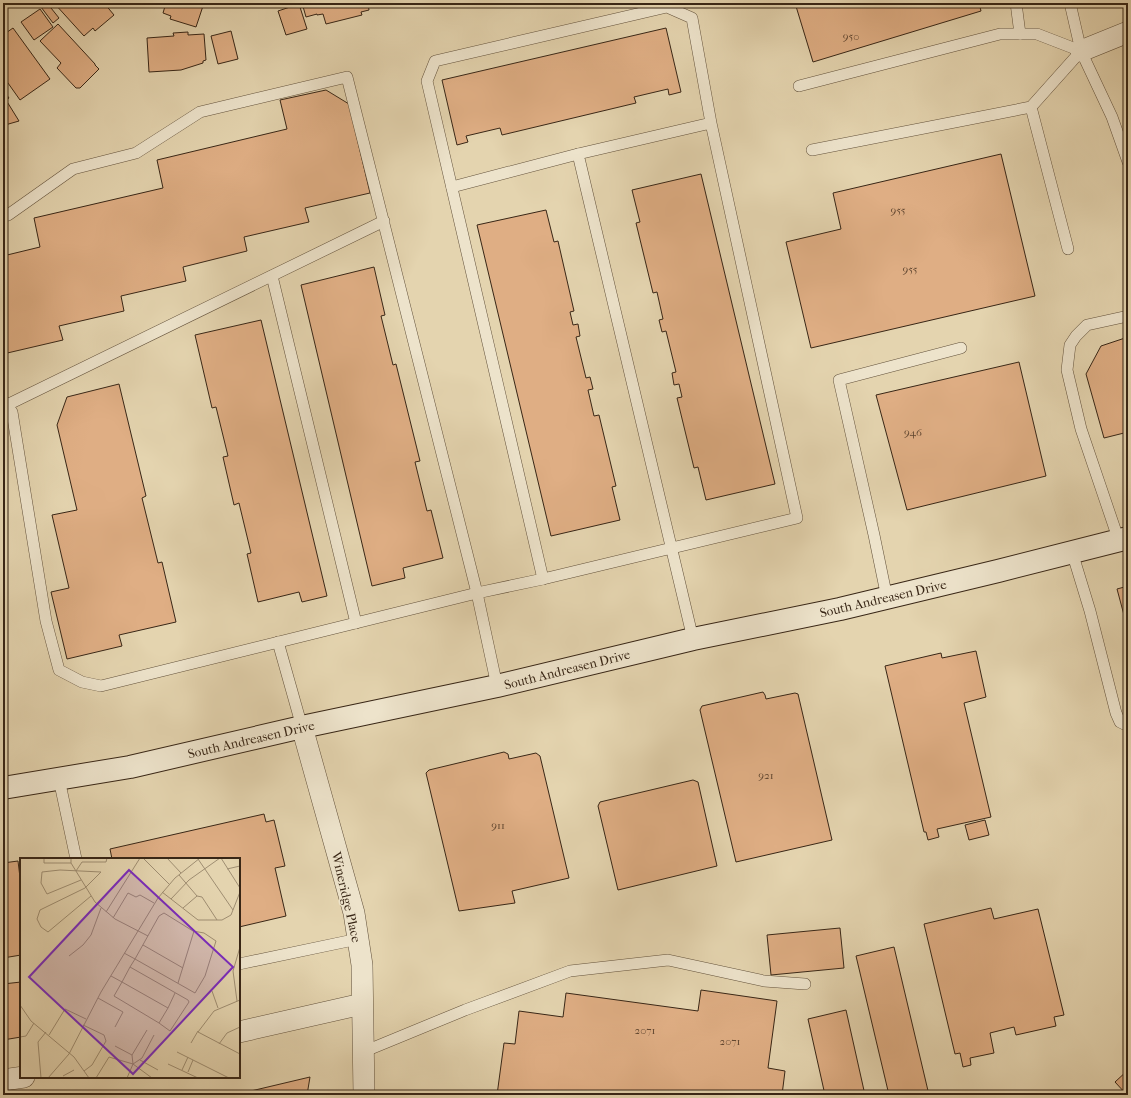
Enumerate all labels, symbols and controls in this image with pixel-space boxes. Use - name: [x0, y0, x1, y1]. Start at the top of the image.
- house number: 950: [843, 30, 859, 43]
- house number: 955: [890, 204, 906, 217]
- house number: 955: [902, 263, 918, 276]
- house number: 946: [904, 426, 922, 439]
- street label: South Andreasen Drive: [818, 576, 948, 620]
- street label: South Andreasen Drive: [503, 646, 632, 692]
- street label: South Andreasen Drive: [186, 717, 316, 761]
- house number: 921: [758, 769, 774, 782]
- house number: 911: [491, 819, 505, 832]
- street label: Wineridge Place: [329, 849, 364, 944]
- inset map: [20, 858, 240, 1078]
- house number: 2071: [635, 1024, 656, 1037]
- house number: 2071: [720, 1035, 741, 1048]

